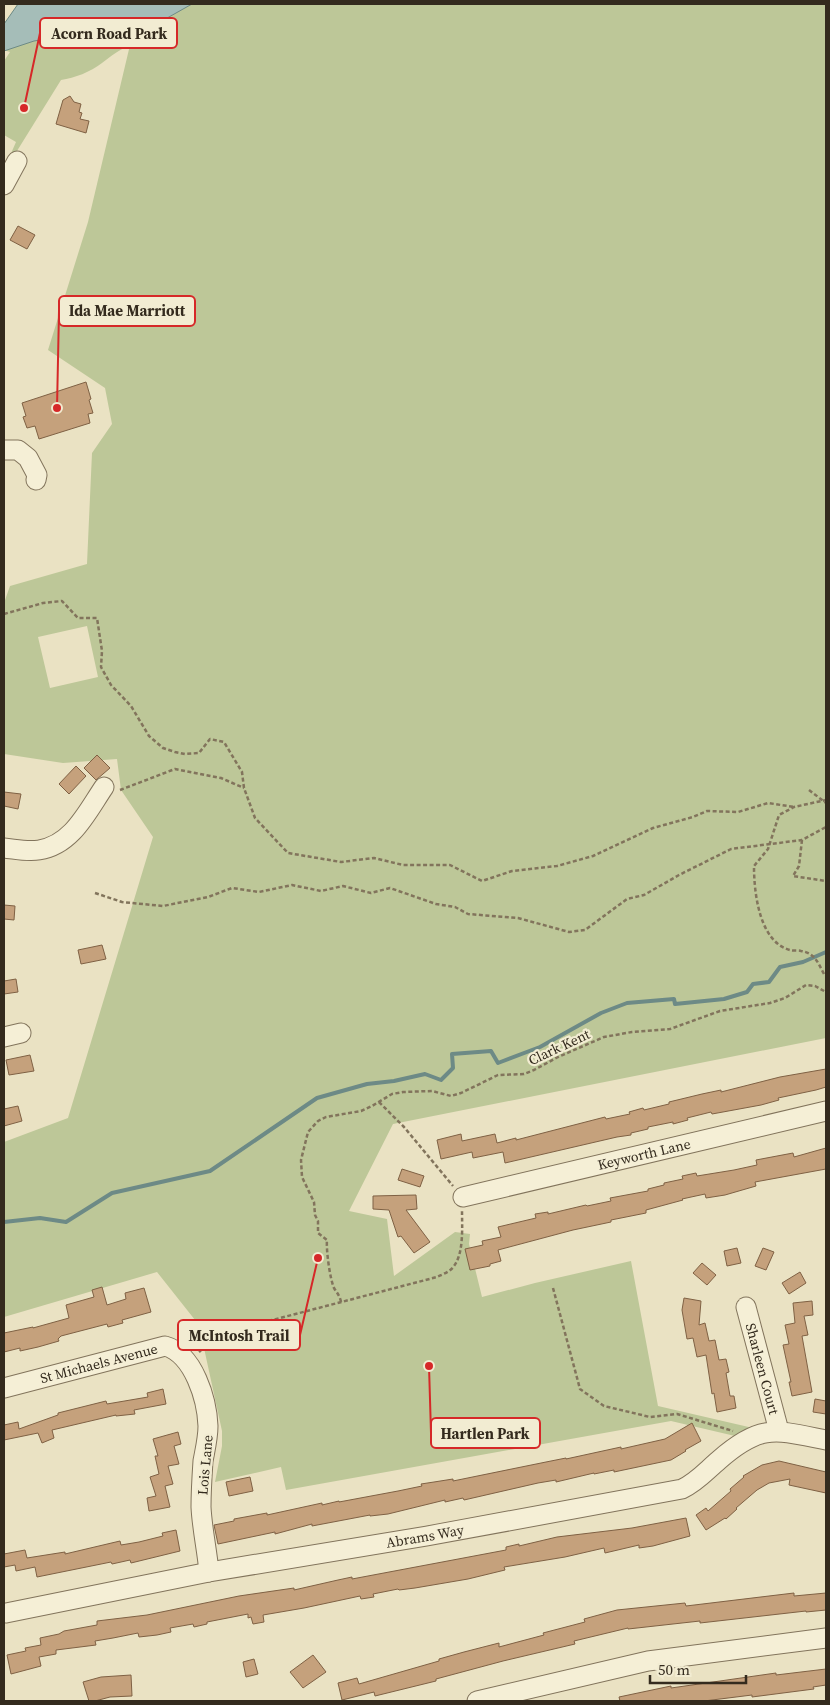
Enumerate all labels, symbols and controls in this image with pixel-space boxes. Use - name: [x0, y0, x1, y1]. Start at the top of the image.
- callout: Acorn Road Park: [40, 18, 177, 48]
- text: Acorn Road Park: [51, 23, 167, 44]
- callout: Ida Mae Marriott: [59, 296, 195, 326]
- text: Ida Mae Marriott: [69, 300, 186, 321]
- street label: Clark Kent: [525, 1024, 593, 1070]
- street label: Keyworth Lane: [595, 1133, 693, 1175]
- callout: McIntosh Trail: [178, 1320, 300, 1350]
- street label: Sharleen Court: [741, 1321, 784, 1417]
- text: McIntosh Trail: [188, 1325, 290, 1346]
- street label: St Michaels Avenue: [38, 1338, 160, 1388]
- callout: Hartlen Park: [431, 1418, 540, 1448]
- text: Hartlen Park: [440, 1423, 530, 1444]
- street label: Lois Lane: [192, 1434, 218, 1496]
- street label: Abrams Way: [385, 1519, 466, 1553]
- scale bar: [650, 1652, 746, 1684]
- text: 50 m: [658, 1659, 690, 1680]

